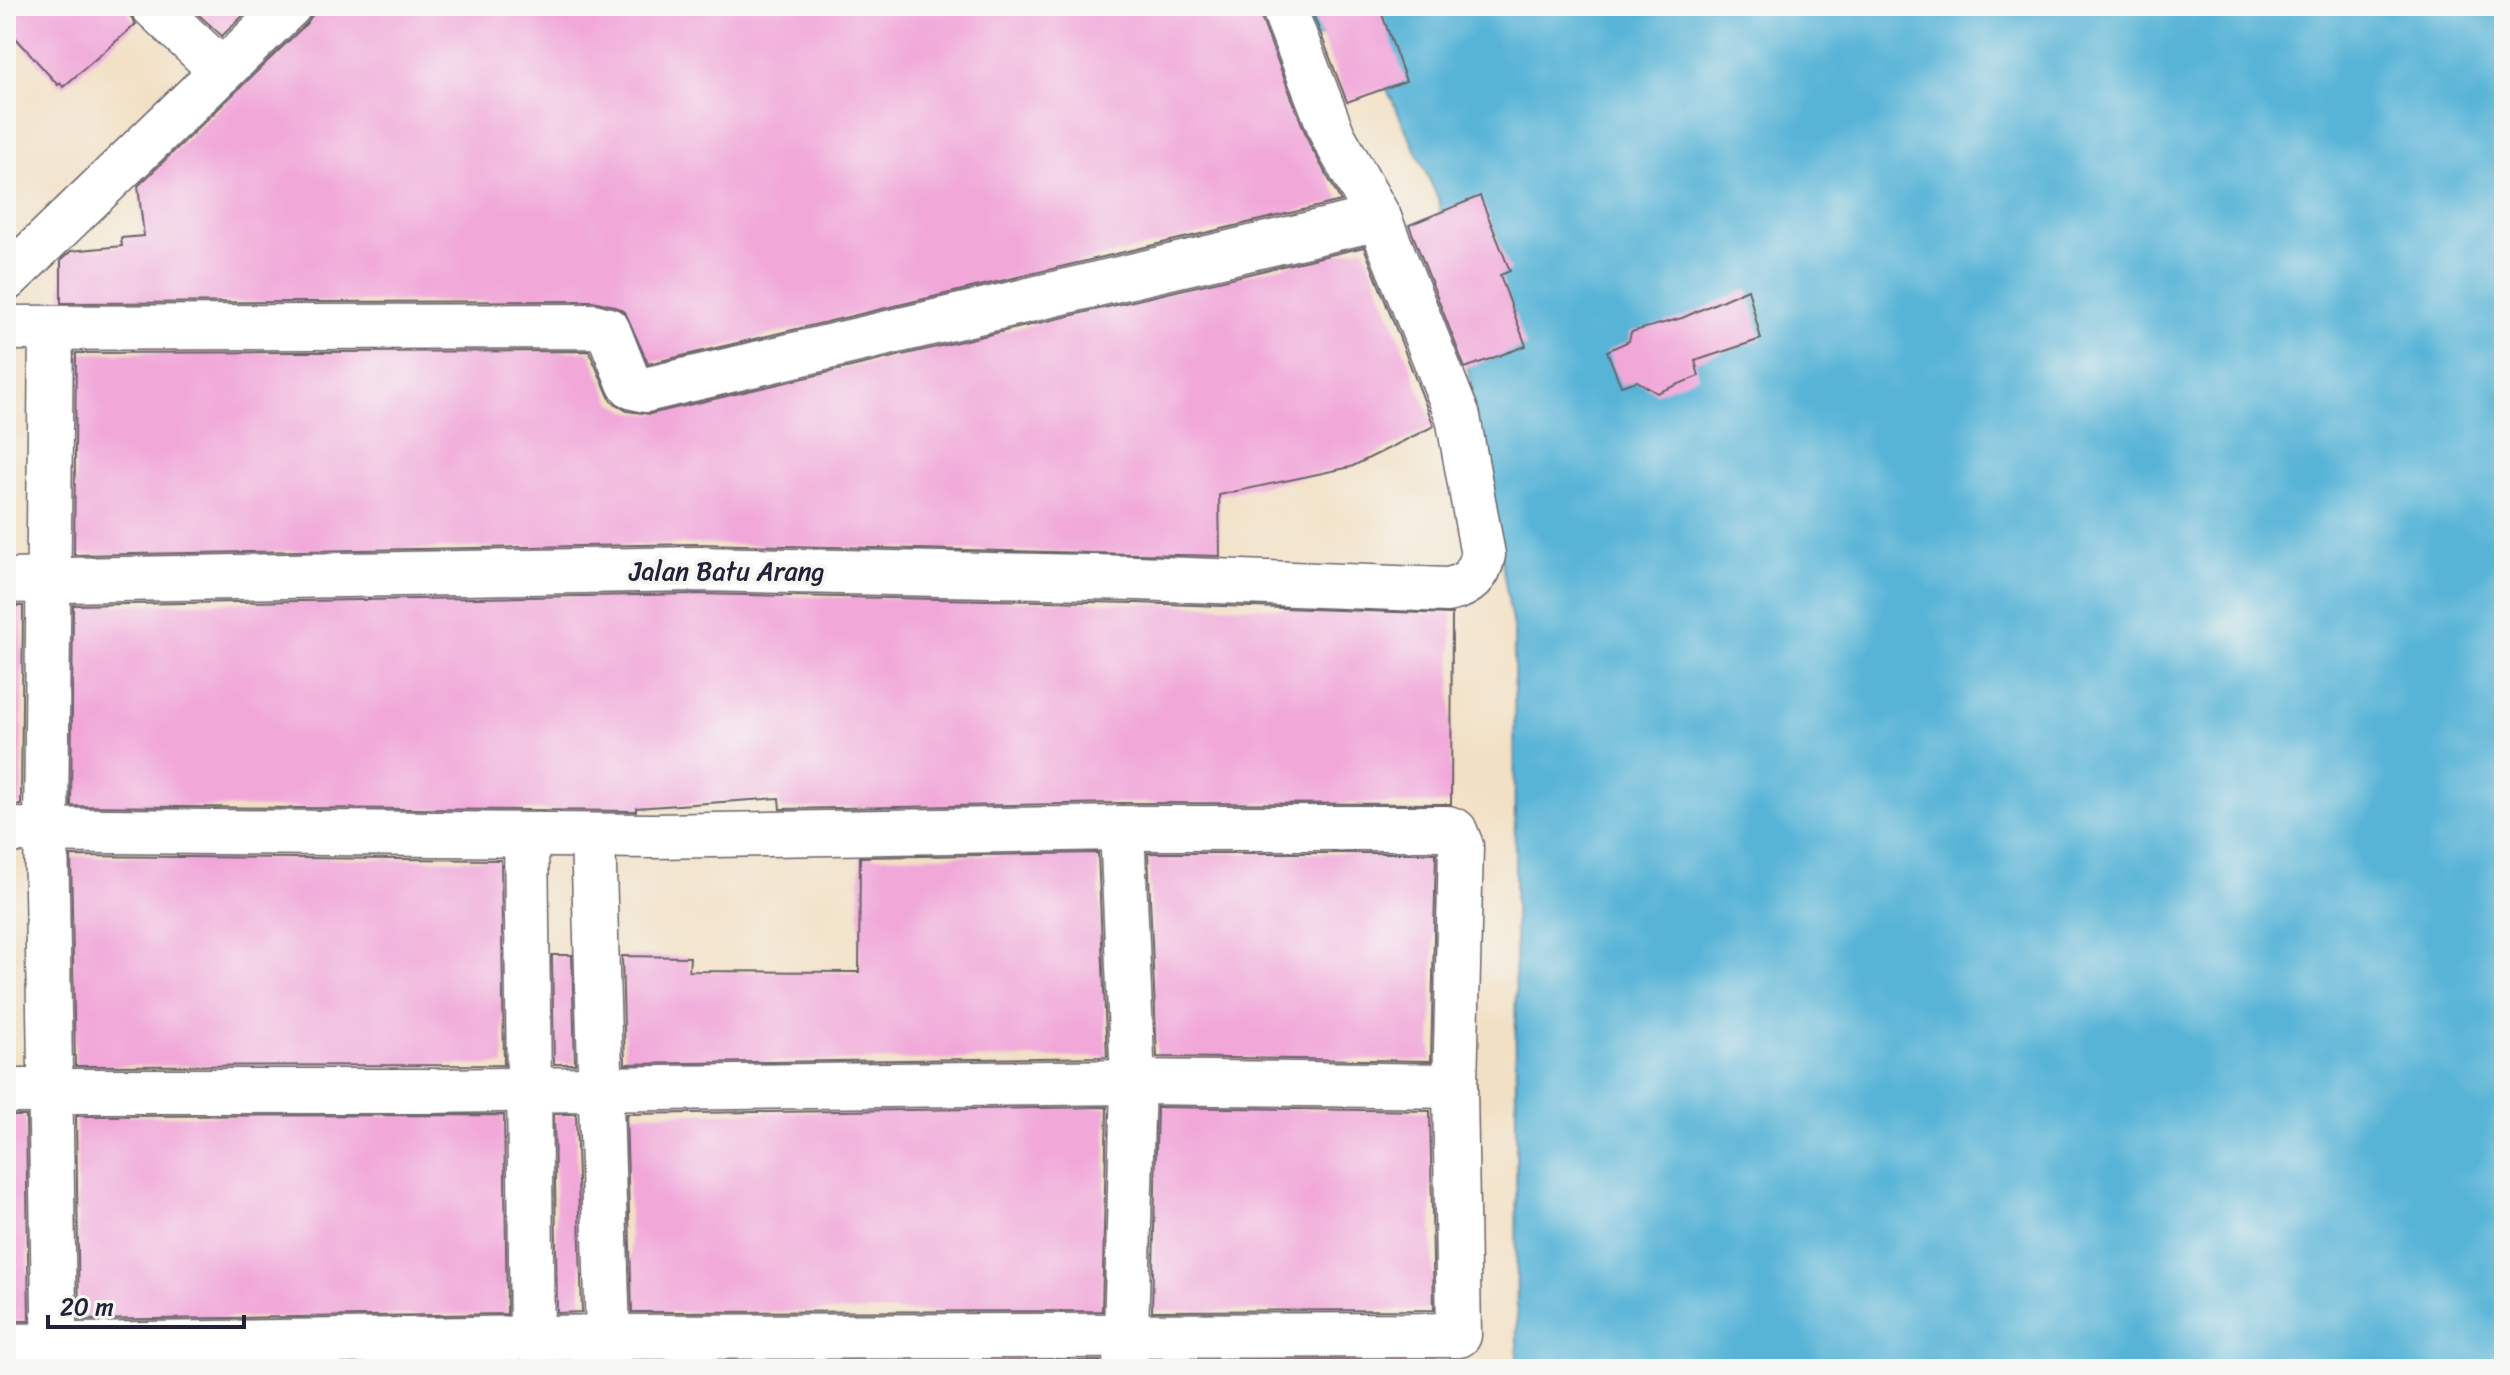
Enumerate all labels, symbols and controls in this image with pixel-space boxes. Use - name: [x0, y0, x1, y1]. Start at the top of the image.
- street label: Jalan Batu Arang: [628, 548, 825, 594]
- scale bar: [48, 1279, 244, 1329]
- text: 20 m: [60, 1286, 114, 1328]

